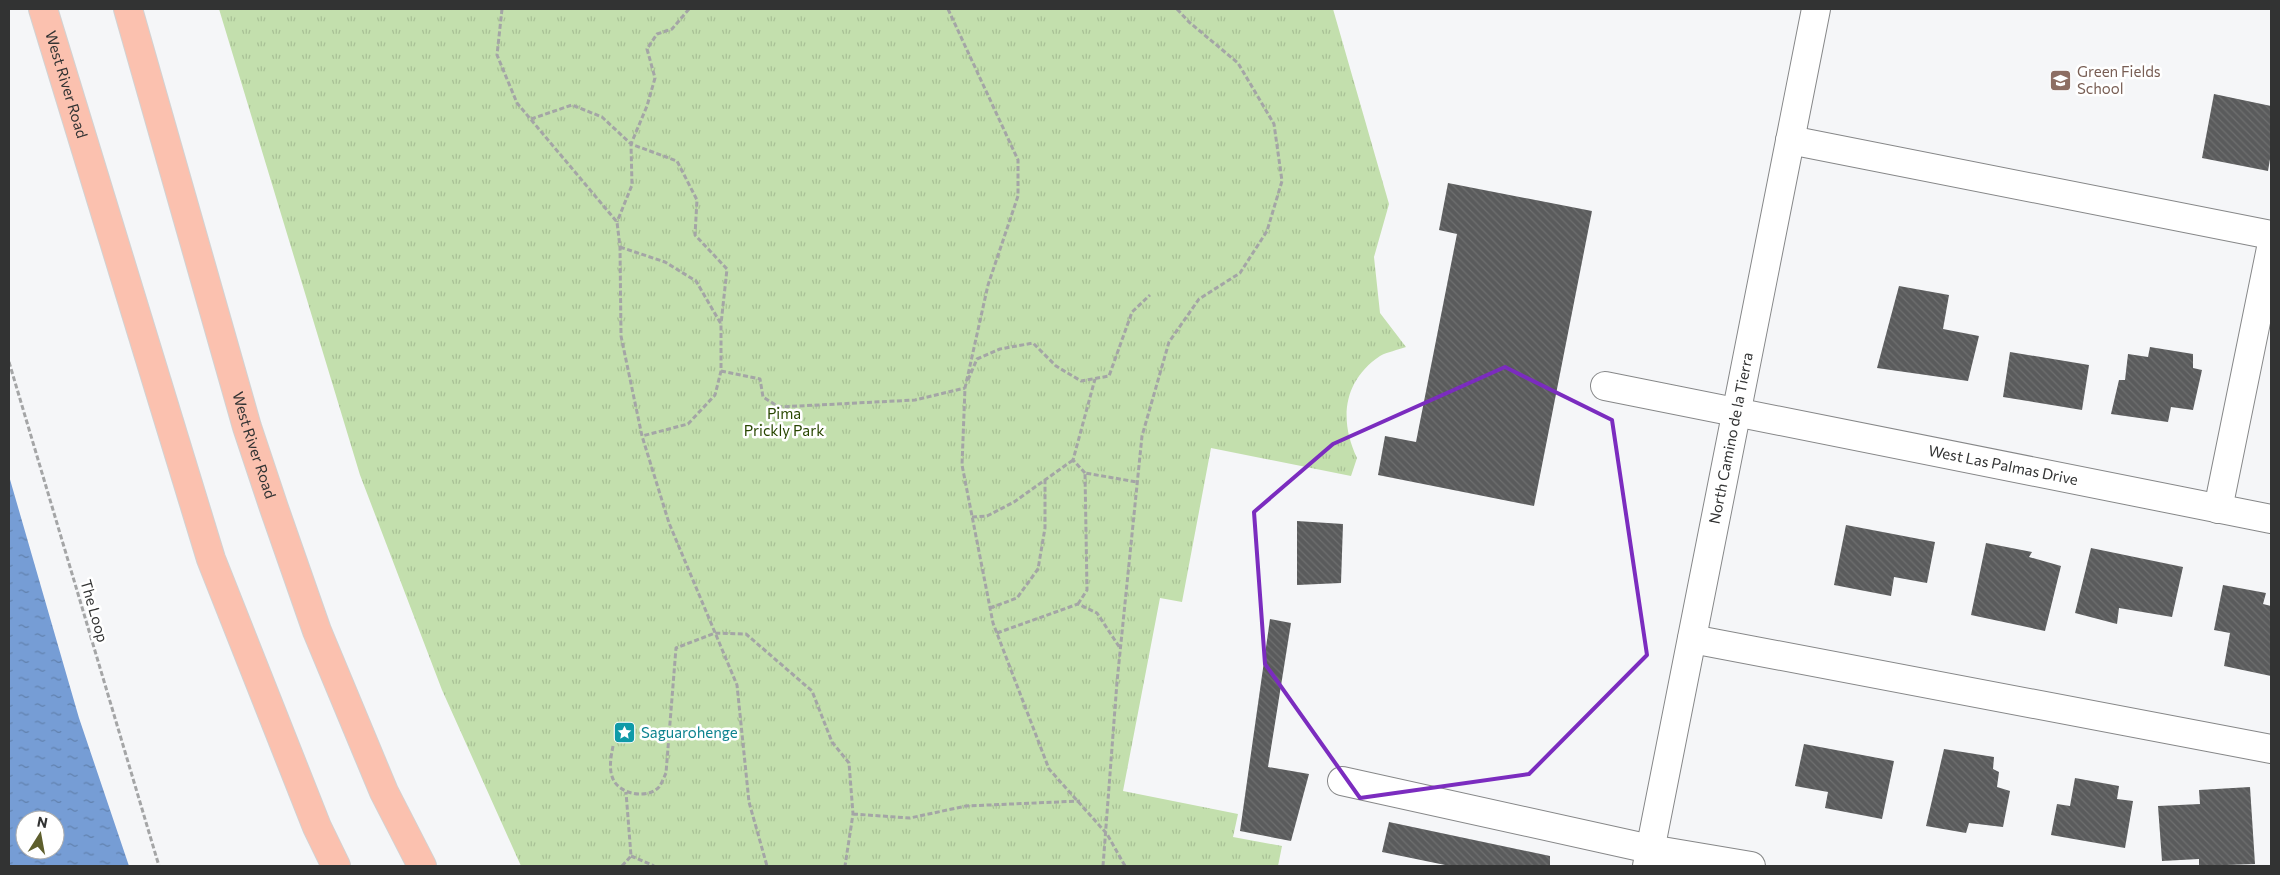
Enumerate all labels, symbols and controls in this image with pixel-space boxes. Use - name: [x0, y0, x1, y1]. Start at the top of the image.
- street label: West River Road: [42, 28, 92, 140]
- place label: Green Fields School: [2077, 62, 2161, 97]
- school or university icon: Green Fields School: [2049, 69, 2073, 93]
- street label: North Camino de la Tierra: [1705, 351, 1756, 525]
- street label: West River Road: [229, 389, 280, 501]
- park label: Pima Prickly Park: [744, 404, 824, 439]
- street label: West Las Palmas Drive: [1927, 441, 2080, 488]
- street label: The Loop: [77, 577, 113, 644]
- place icon: Saguarohenge: [613, 721, 637, 745]
- place label: Saguarohenge: [641, 723, 738, 741]
- north arrow: [15, 810, 65, 860]
- text: N: [36, 812, 49, 831]

